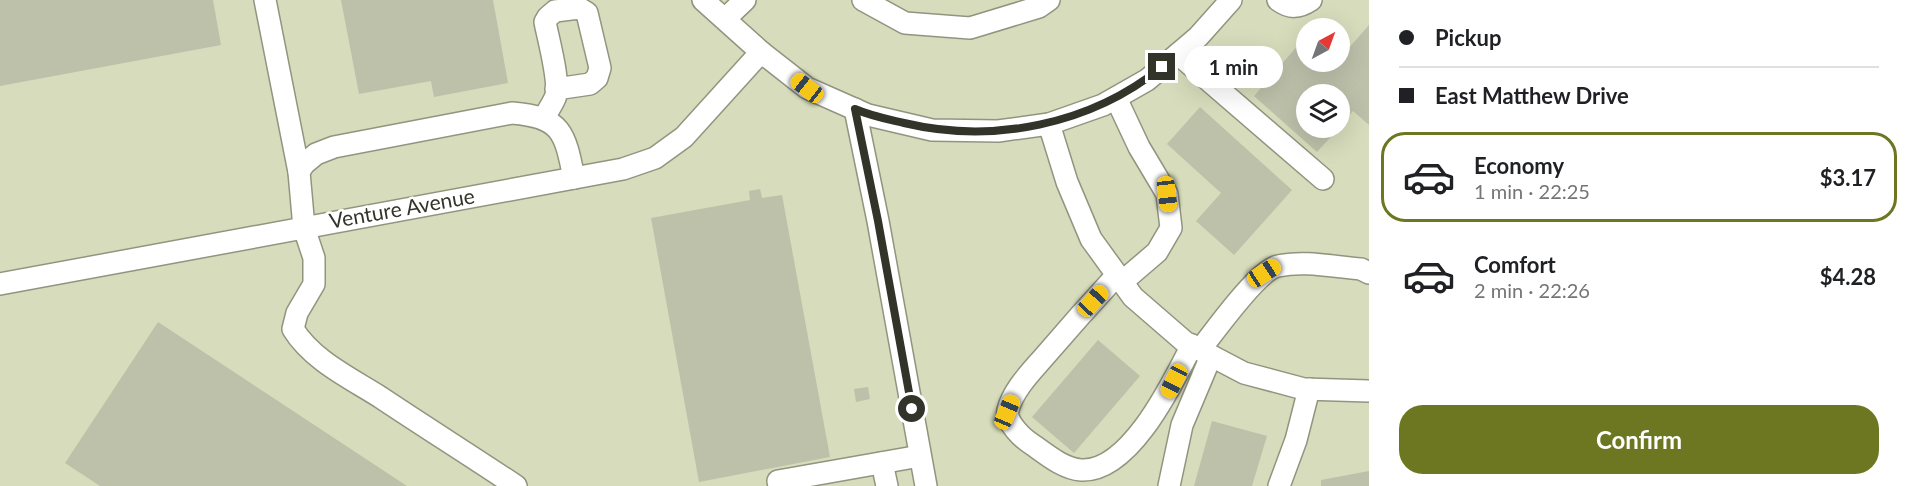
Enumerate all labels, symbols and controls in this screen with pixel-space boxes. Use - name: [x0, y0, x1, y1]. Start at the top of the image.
- north arrow: [1296, 18, 1350, 72]
- map controls: [1296, 18, 1350, 138]
- text: Pickup: [1435, 24, 1501, 51]
- callout: 1 min: [1183, 46, 1282, 88]
- route end: [1148, 53, 1175, 80]
- text: 1 min: [1209, 55, 1258, 79]
- car: [787, 70, 827, 106]
- text: East Matthew Drive: [1435, 82, 1629, 109]
- button: layers: [1296, 84, 1350, 138]
- icon: car: [1402, 150, 1456, 204]
- text: Economy: [1474, 152, 1564, 179]
- text: $3.17: [1820, 164, 1876, 191]
- car: [1156, 175, 1178, 213]
- text: 1 min · 22:25: [1474, 179, 1590, 203]
- street label: Venture Avenue: [327, 182, 476, 233]
- icon: car: [1402, 249, 1456, 303]
- text: Comfort: [1474, 251, 1556, 278]
- car: [1244, 256, 1284, 290]
- text: $4.28: [1820, 263, 1876, 290]
- text: 2 min · 22:26: [1474, 278, 1590, 302]
- car: [1074, 282, 1112, 320]
- car: [1158, 361, 1190, 401]
- car: [992, 392, 1022, 432]
- route start: [898, 395, 925, 422]
- button: Confirm: [1399, 405, 1879, 474]

